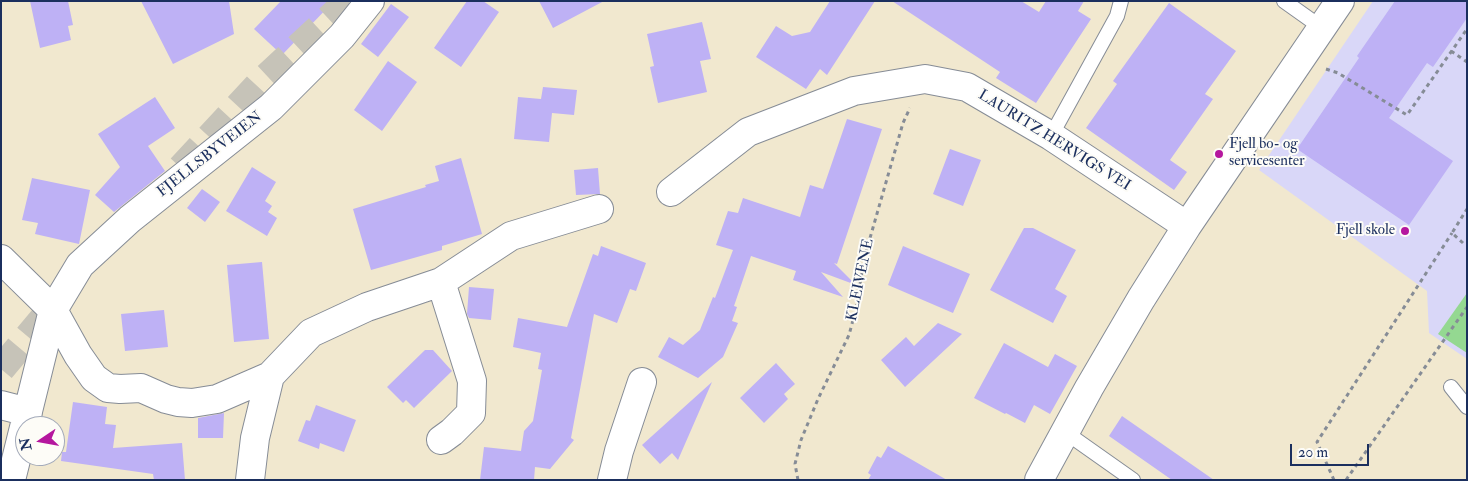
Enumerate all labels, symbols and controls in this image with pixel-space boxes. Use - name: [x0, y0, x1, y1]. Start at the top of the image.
- street label: LAURITZ HERVIGS VEI: [974, 87, 1134, 195]
- street label: FJELLSBYVEIEN: [154, 108, 266, 202]
- place label: Fjell bo- og servicesenter: [1229, 136, 1305, 171]
- marker: Fjell bo- og servicesenter: [1213, 148, 1225, 160]
- place label: Fjell skole: [1336, 222, 1395, 240]
- marker: Fjell skole: [1399, 225, 1411, 237]
- street label: KLEIVENE: [843, 237, 879, 323]
- north arrow: [15, 416, 65, 466]
- scale bar: [1293, 434, 1372, 466]
- text: N: [16, 436, 35, 452]
- text: 20 m: [1298, 443, 1328, 462]

